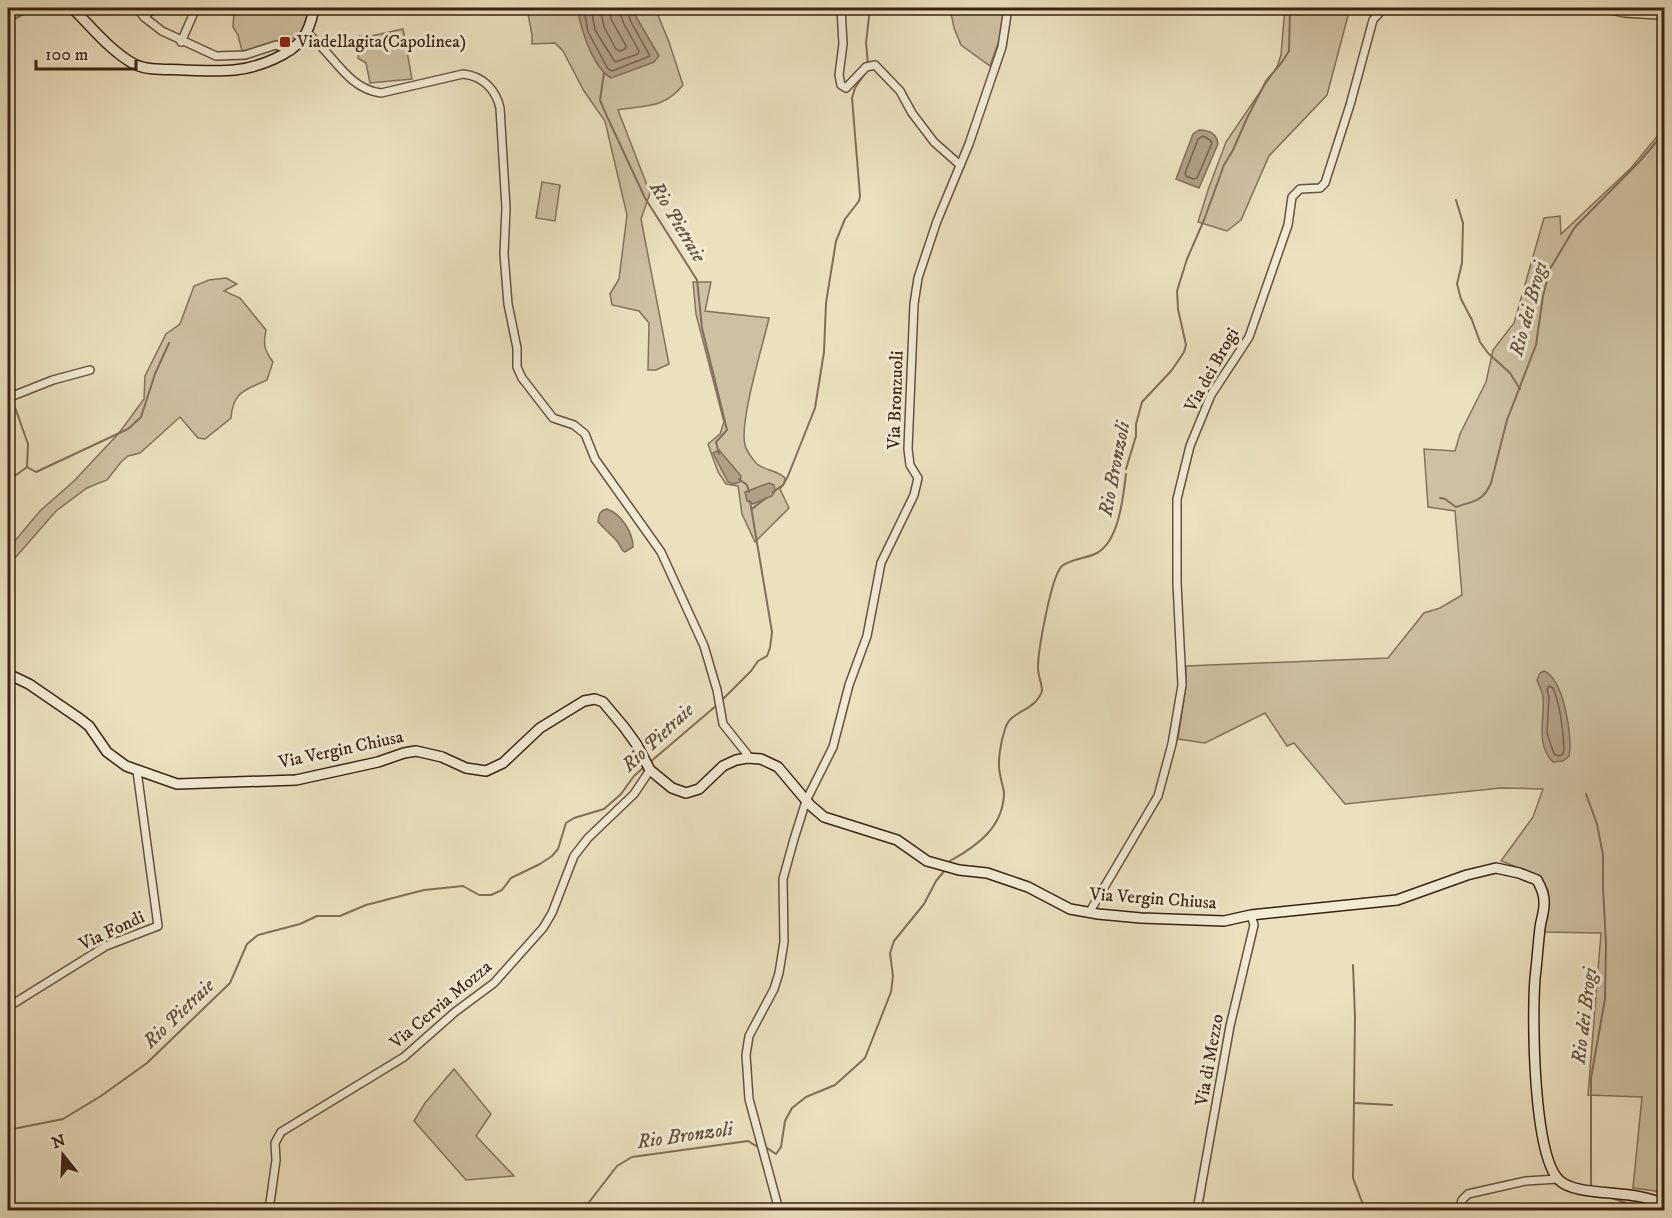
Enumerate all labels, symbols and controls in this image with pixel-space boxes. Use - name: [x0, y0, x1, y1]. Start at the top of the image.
- place label: Viadellagita(Capolinea): [296, 31, 466, 53]
- scale bar: [36, 33, 136, 71]
- marker: Viadellagita(Capolinea): [278, 35, 292, 49]
- text: 100 m: [45, 44, 88, 66]
- water label: Rio Pietraie: [643, 176, 711, 268]
- water label: Rio dei Brogi: [1504, 257, 1554, 360]
- street label: Via dei Brogi: [1179, 324, 1244, 417]
- street label: Via Bronzuoli: [883, 350, 909, 451]
- water label: Rio Bronzoli: [1093, 418, 1137, 520]
- water label: Rio Pietraie: [616, 697, 700, 778]
- street label: Via Vergin Chiusa: [276, 726, 406, 774]
- street label: Via Vergin Chiusa: [1088, 884, 1217, 914]
- street label: Via Fondi: [75, 906, 148, 956]
- street label: Via Cervia Mozza: [385, 956, 497, 1055]
- water label: Rio dei Brogi: [1567, 965, 1604, 1067]
- water label: Rio Pietraie: [137, 973, 221, 1055]
- street label: Via di Mezzo: [1191, 1012, 1229, 1109]
- water label: Rio Bronzoli: [635, 1117, 736, 1155]
- north arrow: [33, 1125, 93, 1185]
- text: N: [49, 1130, 68, 1153]

